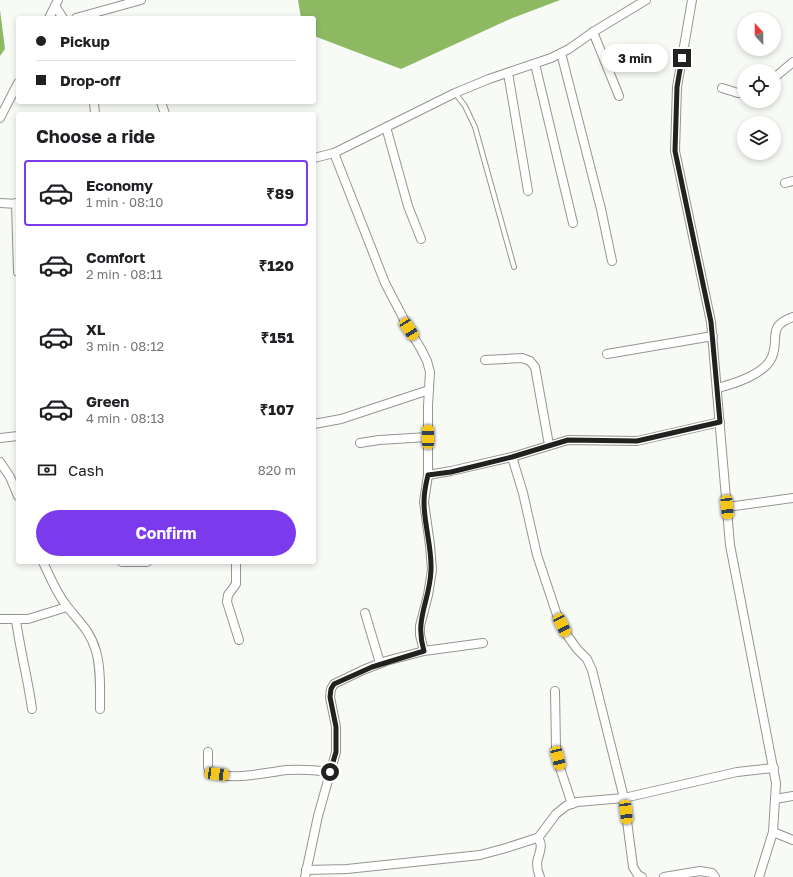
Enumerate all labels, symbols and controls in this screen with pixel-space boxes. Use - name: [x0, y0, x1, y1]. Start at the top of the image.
- north arrow: [737, 12, 781, 56]
- map controls: [737, 12, 781, 160]
- text: Pickup: [60, 32, 110, 50]
- callout: 3 min: [602, 44, 668, 72]
- route end: [673, 49, 691, 67]
- text: 3 min: [618, 50, 652, 66]
- button: locate: [737, 64, 781, 108]
- text: Drop-off: [60, 71, 120, 89]
- button: layers: [737, 116, 781, 160]
- text: Choose a ride: [36, 125, 155, 147]
- icon: car: [38, 175, 74, 211]
- text: Economy: [86, 176, 153, 194]
- text: ₹89: [266, 184, 294, 202]
- text: 1 min · 08:10: [86, 194, 163, 210]
- icon: car: [38, 247, 74, 283]
- text: Comfort: [86, 248, 145, 266]
- text: ₹120: [259, 256, 294, 274]
- text: 2 min · 08:11: [86, 266, 163, 282]
- car: [397, 316, 421, 342]
- icon: car: [38, 319, 74, 355]
- text: XL: [86, 320, 105, 338]
- text: ₹151: [261, 328, 294, 346]
- text: 3 min · 08:12: [86, 338, 164, 354]
- icon: car: [38, 391, 74, 427]
- text: Green: [86, 392, 129, 410]
- text: ₹107: [260, 400, 294, 418]
- text: 4 min · 08:13: [86, 410, 164, 426]
- car: [422, 425, 434, 449]
- icon: cash: [36, 459, 58, 481]
- text: Cash: [68, 461, 104, 479]
- text: 820 m: [258, 462, 296, 478]
- car: [720, 495, 734, 519]
- button: Confirm: [36, 510, 296, 556]
- car: [551, 612, 573, 638]
- car: [549, 745, 567, 771]
- route start: [321, 763, 339, 781]
- car: [204, 767, 230, 781]
- car: [619, 799, 633, 825]

